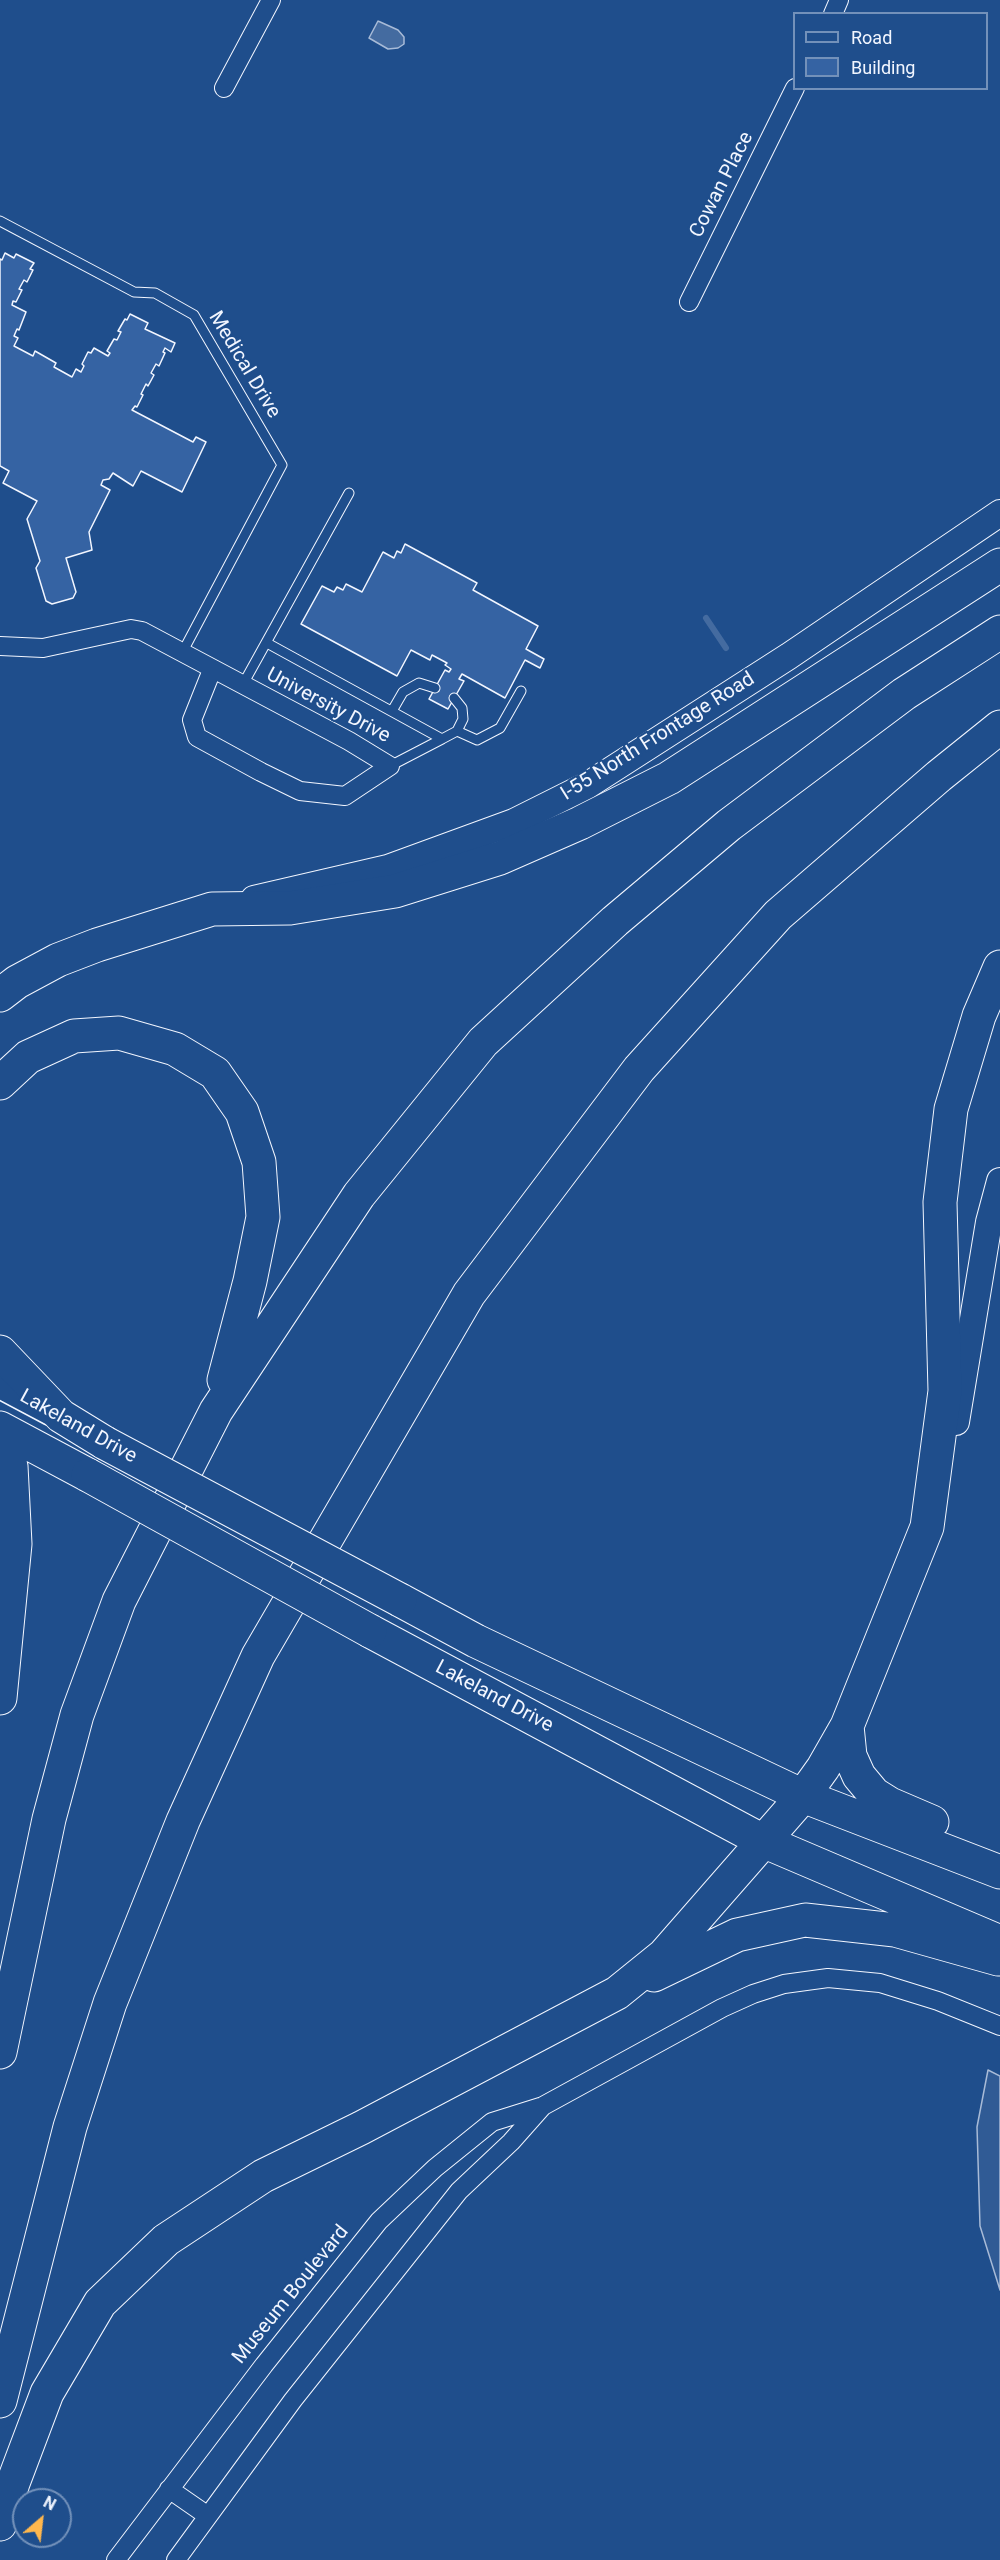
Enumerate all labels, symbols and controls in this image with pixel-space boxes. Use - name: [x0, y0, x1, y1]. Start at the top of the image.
- legend: [793, 12, 988, 90]
- text: Road: [851, 27, 892, 48]
- text: Building: [851, 57, 915, 78]
- street label: Cowan Place: [685, 128, 759, 242]
- street label: Medical Drive: [203, 307, 285, 423]
- street label: University Drive: [262, 663, 394, 749]
- street label: I-55 North Frontage Road: [557, 668, 759, 806]
- street label: Lakeland Drive: [15, 1385, 141, 1469]
- street label: Lakeland Drive: [431, 1656, 557, 1738]
- street label: Museum Boulevard: [228, 2221, 354, 2369]
- north arrow: [12, 2488, 72, 2548]
- text: N: [40, 2492, 59, 2514]

